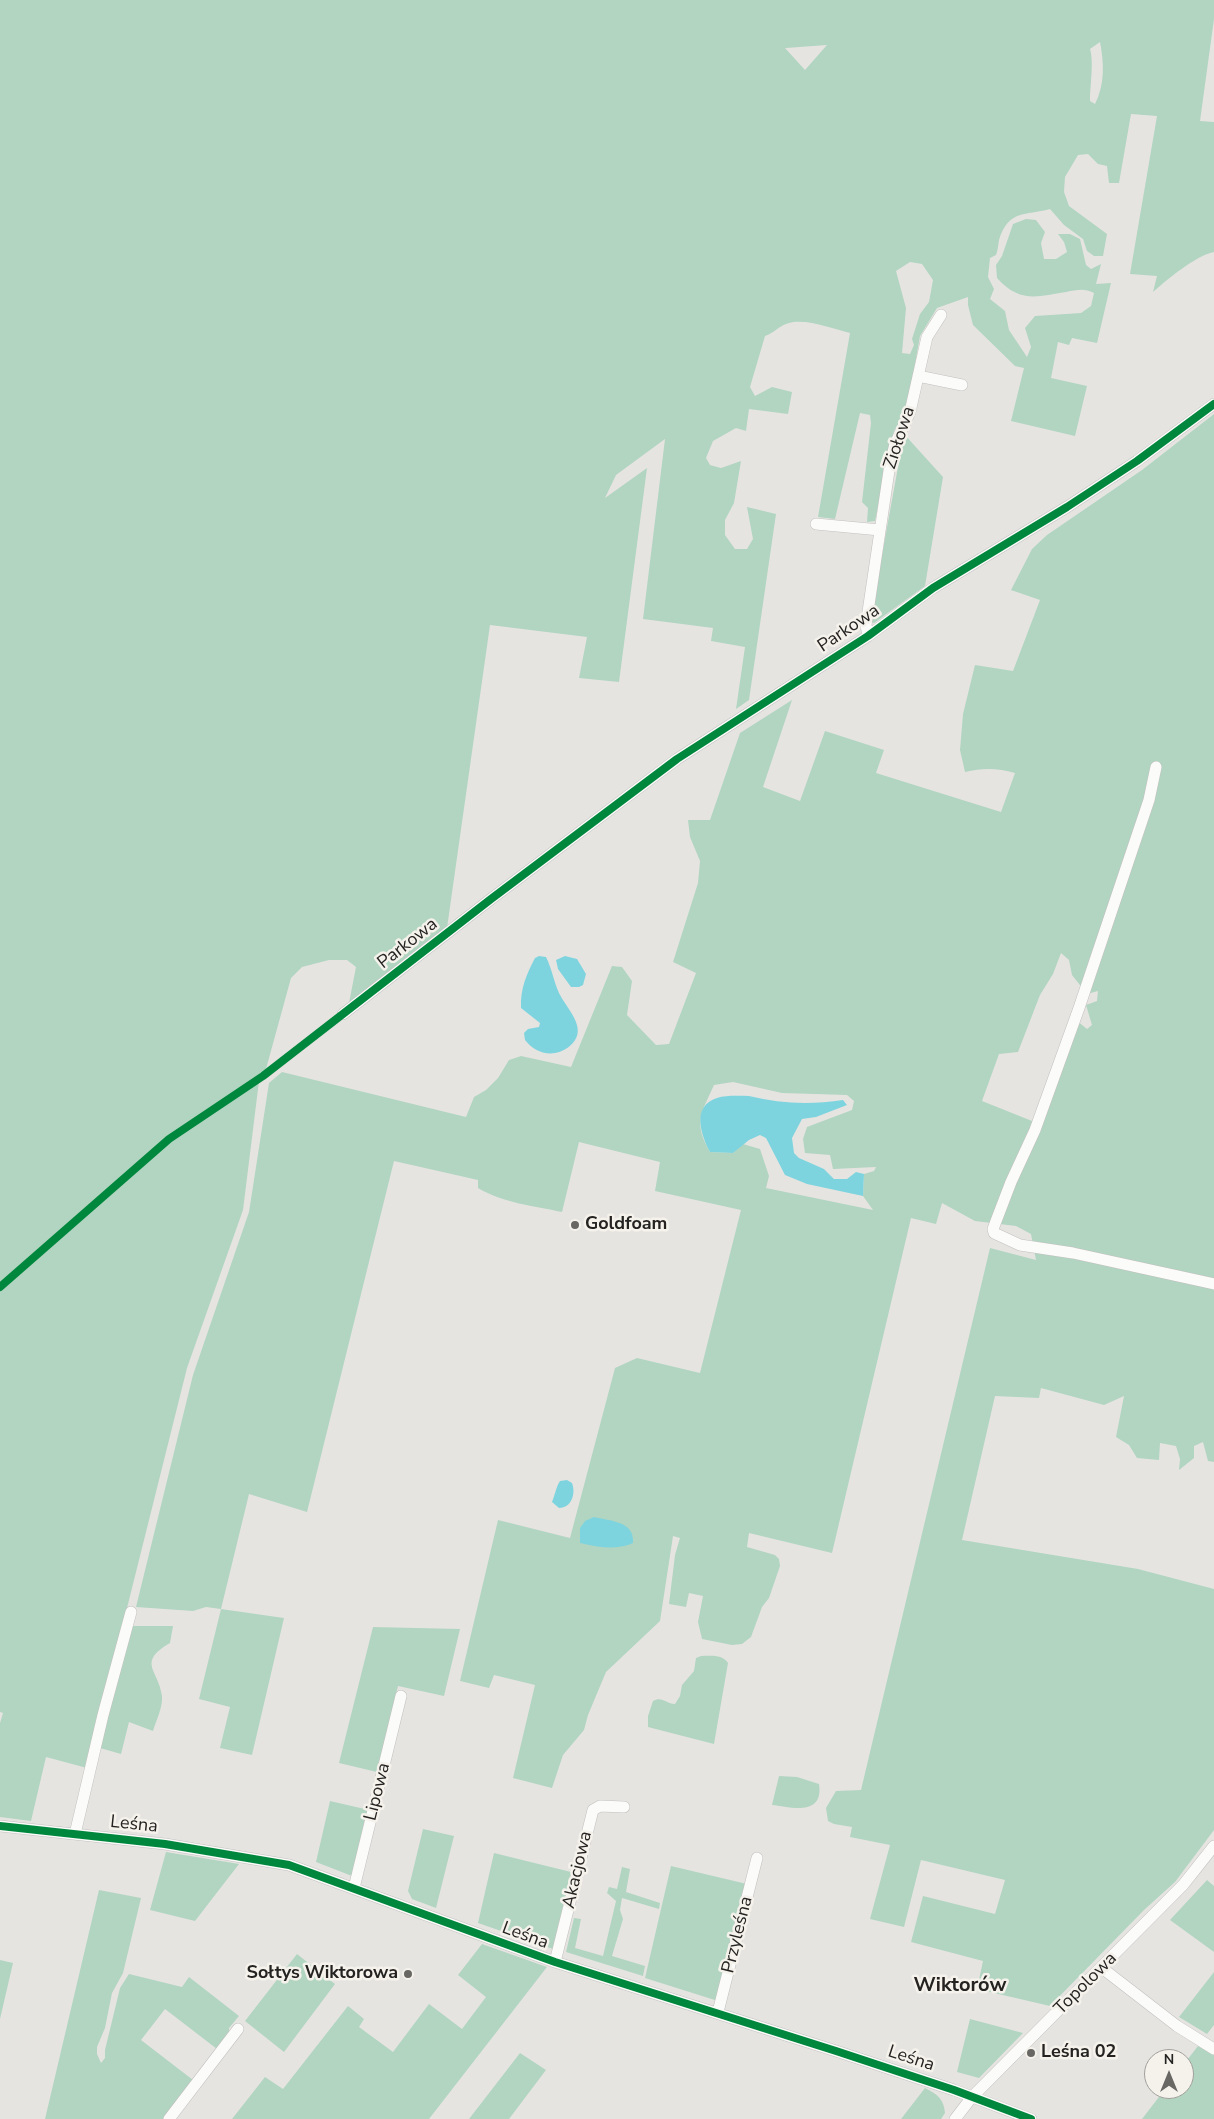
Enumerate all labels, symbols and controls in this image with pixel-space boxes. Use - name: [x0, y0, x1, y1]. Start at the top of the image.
- street label: Ziołowa: [880, 404, 920, 472]
- street label: Parkowa: [814, 600, 884, 658]
- street label: Parkowa: [374, 914, 442, 974]
- place label: Goldfoam: [585, 1214, 667, 1236]
- marker: Goldfoam: [569, 1219, 581, 1231]
- street label: Lipowa: [360, 1761, 396, 1823]
- street label: Leśna: [109, 1812, 159, 1838]
- street label: Akacjowa: [559, 1829, 597, 1911]
- street label: Przyleśna: [718, 1894, 758, 1976]
- street label: Leśna: [499, 1918, 551, 1954]
- street label: Topolowa: [1050, 1948, 1122, 2020]
- place label: Sołtys Wiktorowa: [247, 1963, 398, 1985]
- marker: Sołtys Wiktorowa: [402, 1968, 414, 1980]
- district label: Wiktorów: [914, 1974, 1006, 1998]
- street label: Leśna: [885, 2041, 937, 2077]
- place label: Leśna 02: [1041, 2042, 1116, 2064]
- marker: Leśna 02: [1025, 2047, 1037, 2059]
- north arrow: [1144, 2049, 1194, 2099]
- text: N: [1164, 2050, 1174, 2069]

